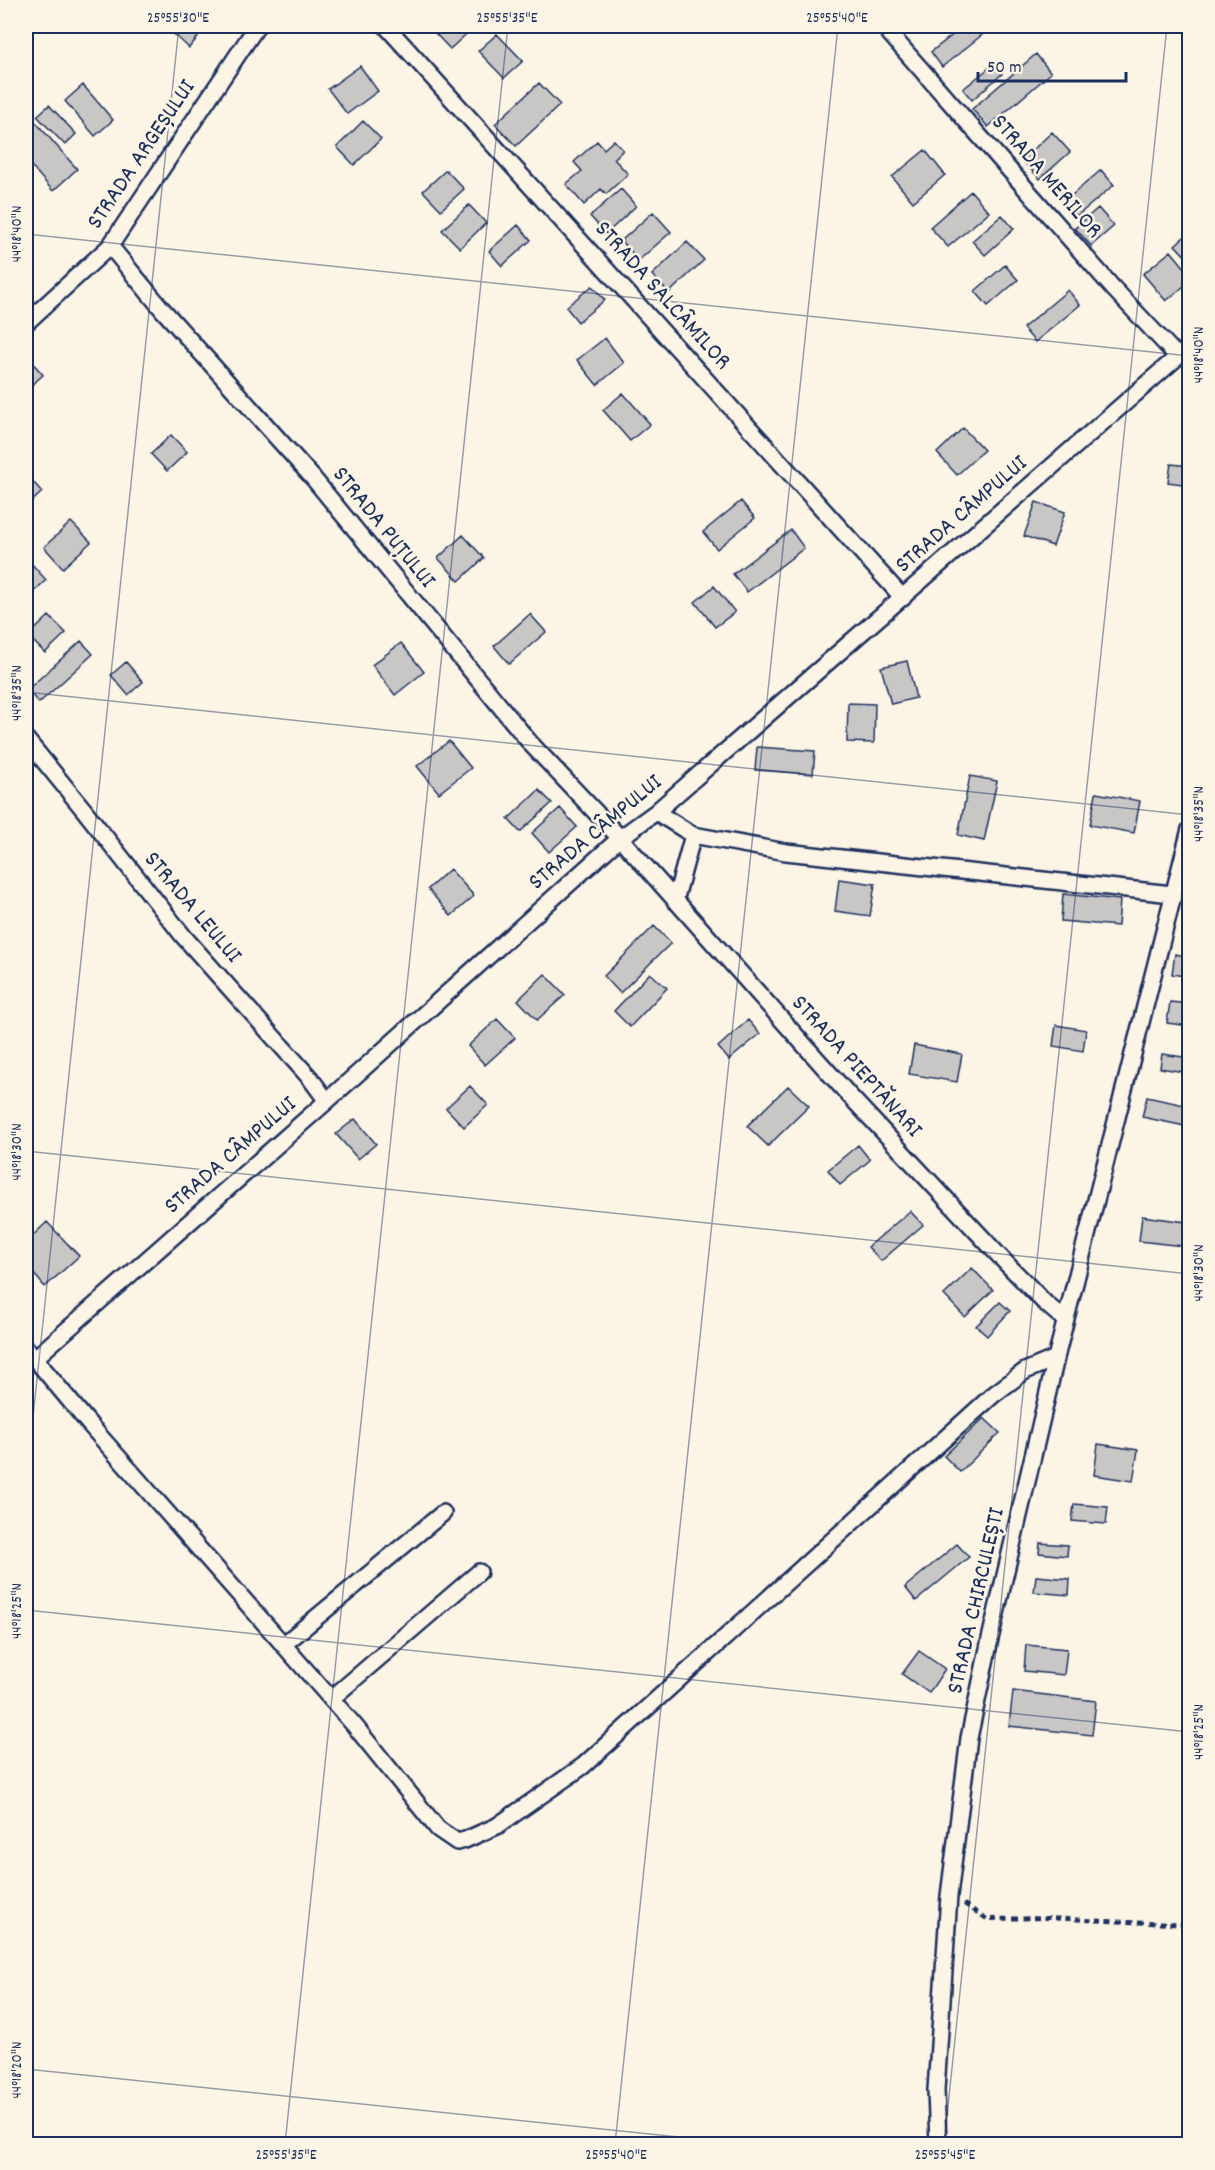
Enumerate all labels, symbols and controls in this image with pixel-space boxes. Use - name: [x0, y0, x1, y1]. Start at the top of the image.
- text: 25°55'30"E: [147, 8, 209, 30]
- text: 25°55'35"E: [477, 8, 538, 30]
- text: 25°55'40"E: [806, 8, 868, 30]
- scale bar: [978, 45, 1126, 83]
- text: 50 m: [987, 56, 1022, 81]
- street label: STRADA ARGEȘULUI: [79, 73, 205, 237]
- street label: STRADA MERILOR: [982, 107, 1110, 247]
- text: 44°18'40"N: [7, 206, 29, 262]
- street label: STRADA SALCÂMILOR: [586, 214, 738, 378]
- text: 44°18'40"N: [1189, 327, 1211, 383]
- street label: STRADA CÂMPULUI: [888, 447, 1036, 582]
- street label: STRADA PUȚULUI: [323, 460, 443, 597]
- text: 44°18'35"N: [7, 665, 29, 721]
- street label: STRADA CÂMPULUI: [522, 766, 671, 899]
- text: 44°18'35"N: [1189, 786, 1211, 842]
- street label: STRADA LEULUI: [135, 845, 249, 972]
- street label: STRADA PIEPTĂNARI: [782, 988, 930, 1146]
- street label: STRADA CÂMPULUI: [157, 1088, 305, 1223]
- text: 44°18'30"N: [7, 1123, 29, 1181]
- text: 44°18'30"N: [1189, 1244, 1211, 1302]
- street label: STRADA CHIRCULEȘTI: [939, 1504, 1015, 1698]
- text: 44°18'25"N: [7, 1583, 29, 1639]
- text: 44°18'25"N: [1189, 1704, 1211, 1760]
- text: 44°18'20"N: [7, 2041, 29, 2099]
- text: 25°55'35"E: [256, 2145, 317, 2167]
- text: 25°55'40"E: [585, 2145, 647, 2167]
- text: 25°55'45"E: [915, 2145, 975, 2167]

